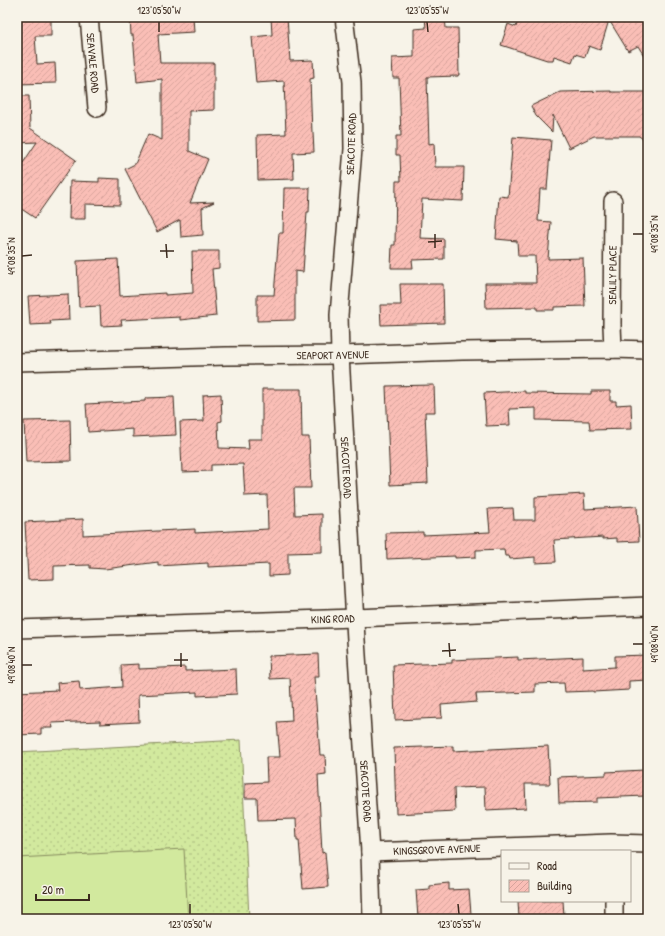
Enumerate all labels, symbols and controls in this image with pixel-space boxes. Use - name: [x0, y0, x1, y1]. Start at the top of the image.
- text: 123°05'50"W: [137, 4, 182, 17]
- text: 123°05'55"W: [405, 4, 449, 17]
- street label: SEAVALE ROAD: [83, 32, 103, 94]
- street label: SEACOTE ROAD: [343, 112, 359, 175]
- text: 49°08'35"N: [648, 215, 661, 253]
- text: 49°08'35"N: [5, 237, 18, 275]
- street label: SEALILY PLACE: [605, 245, 620, 305]
- street label: SEAPORT AVENUE: [297, 347, 370, 362]
- street label: SEACOTE ROAD: [338, 436, 355, 500]
- street label: KING ROAD: [311, 611, 356, 626]
- text: 49°08'40"N: [648, 626, 661, 662]
- text: 49°08'40"N: [5, 647, 18, 683]
- street label: SEACOTE ROAD: [357, 760, 375, 823]
- street label: KINGSGROVE AVENUE: [393, 841, 481, 858]
- legend: [501, 850, 631, 902]
- text: Road: [537, 857, 557, 874]
- scale bar: [36, 876, 89, 902]
- text: Building: [537, 877, 572, 894]
- text: 20 m: [42, 881, 64, 898]
- text: 123°05'50"W: [168, 918, 213, 931]
- text: 123°05'55"W: [437, 918, 481, 931]

